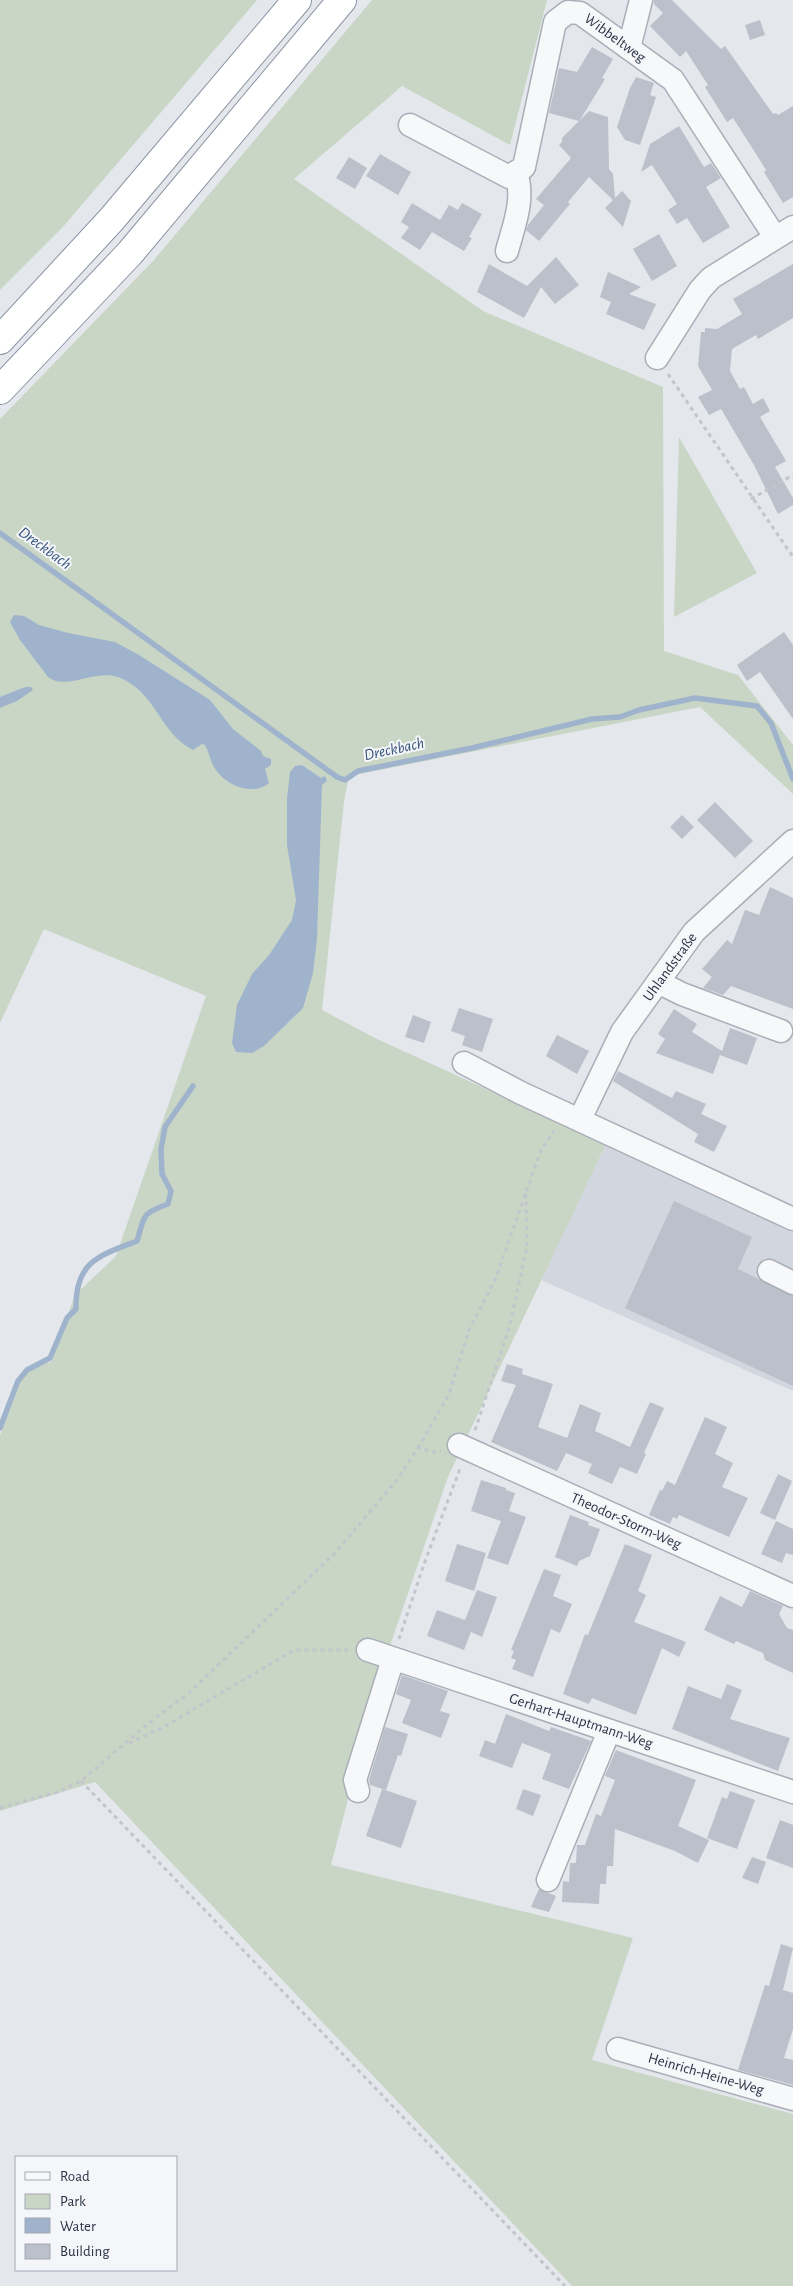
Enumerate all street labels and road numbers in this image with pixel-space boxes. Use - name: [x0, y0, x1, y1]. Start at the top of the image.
- street label: Wibbeltweg: [582, 11, 649, 66]
- street label: Uhlandstraße: [640, 930, 700, 1004]
- street label: Theodor-Storm-Weg: [569, 1490, 684, 1552]
- street label: Gerhart-Hauptmann-Weg: [507, 1691, 655, 1752]
- street label: Heinrich-Heine-Weg: [646, 2050, 766, 2098]

